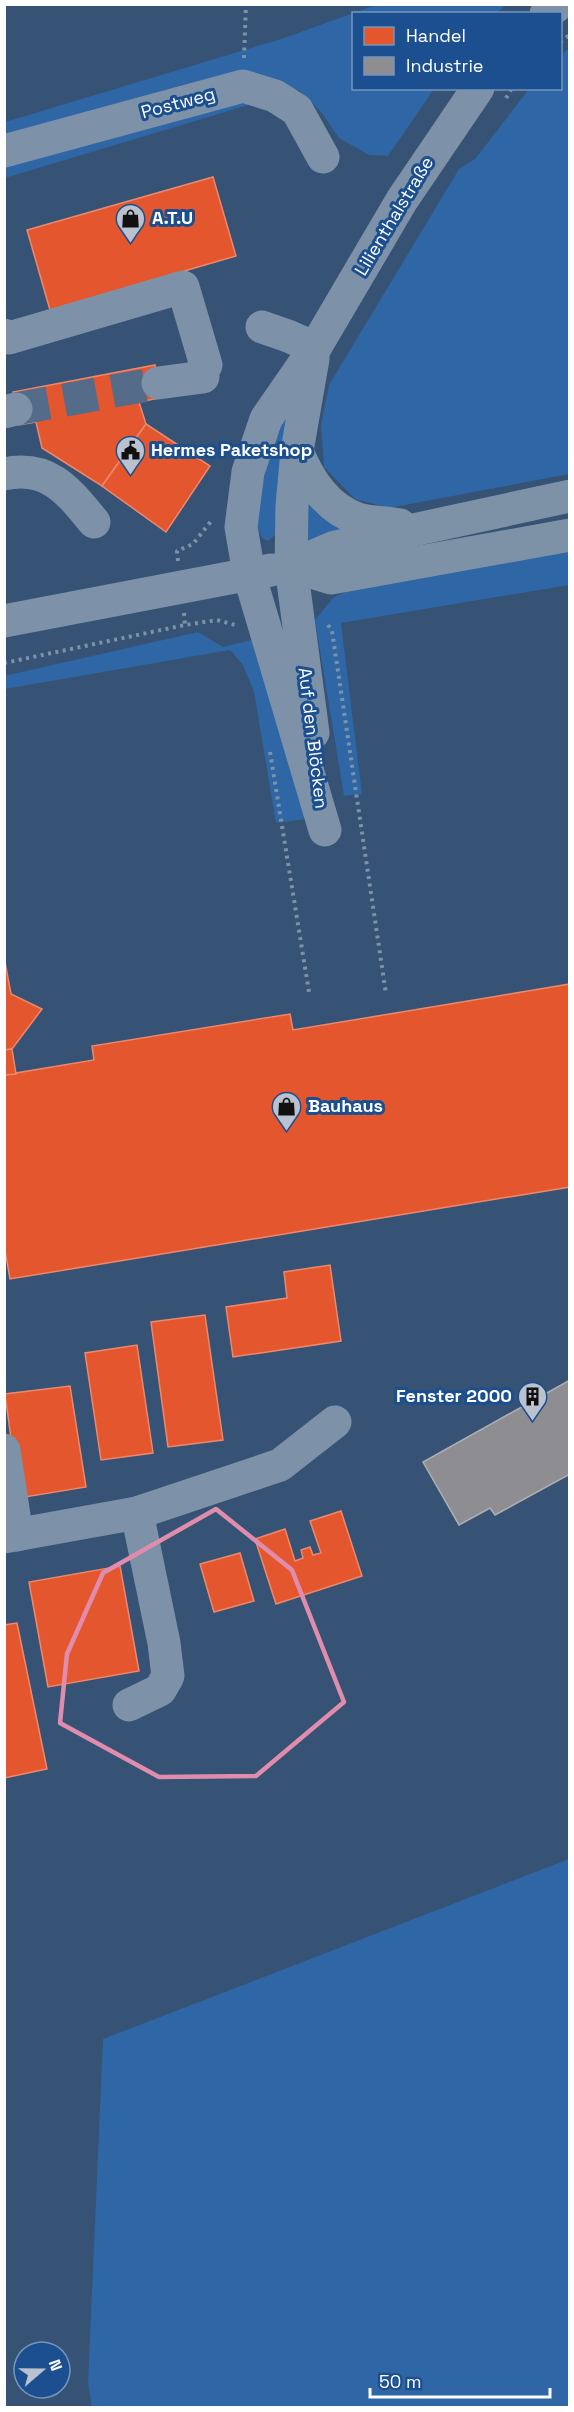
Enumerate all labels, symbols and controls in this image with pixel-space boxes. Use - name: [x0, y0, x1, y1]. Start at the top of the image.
- legend: [352, 12, 562, 90]
- text: Handel: [406, 24, 466, 47]
- text: Industrie: [406, 54, 483, 77]
- street label: Postweg: [138, 82, 217, 123]
- street label: Lilienthalstraße: [349, 152, 438, 279]
- shop icon: A.T.U: [115, 202, 147, 244]
- place label: A.T.U: [152, 206, 193, 229]
- public building icon: Hermes Paketshop: [114, 434, 146, 476]
- place label: Hermes Paketshop: [151, 438, 312, 461]
- street label: Auf den Blöcken: [293, 666, 334, 810]
- shop icon: Bauhaus: [271, 1090, 303, 1132]
- place label: Bauhaus: [308, 1094, 383, 1117]
- building icon: Fenster 2000: [517, 1380, 549, 1422]
- place label: Fenster 2000: [396, 1384, 512, 1407]
- north arrow: [12, 2340, 72, 2400]
- text: N: [44, 2356, 67, 2374]
- scale bar: [370, 2361, 550, 2399]
- text: 50 m: [379, 2370, 421, 2393]

